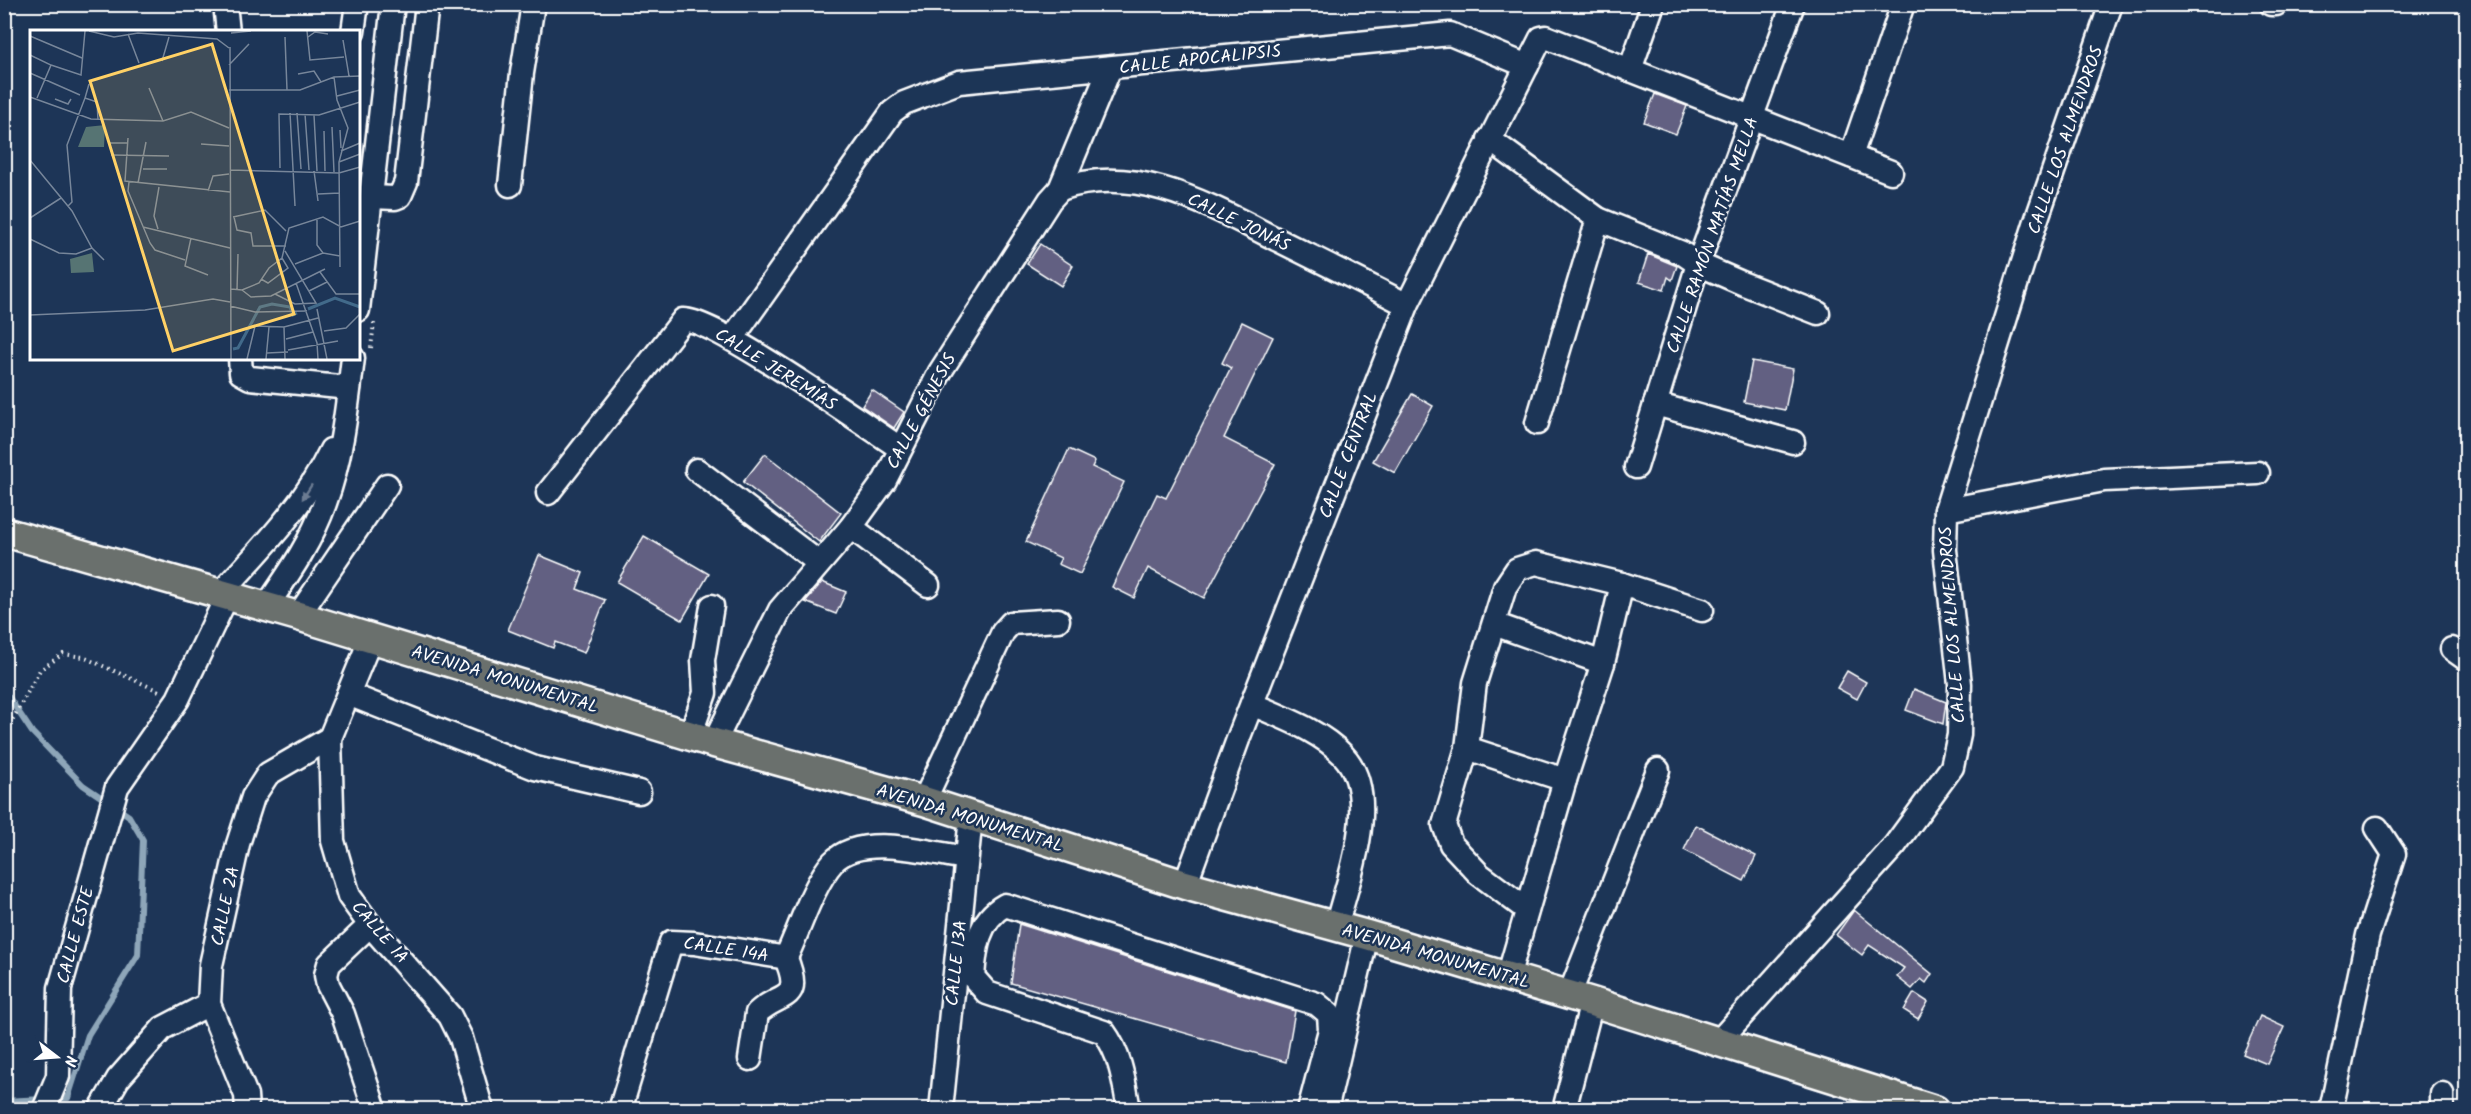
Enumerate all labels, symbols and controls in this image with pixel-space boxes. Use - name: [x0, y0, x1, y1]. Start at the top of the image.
- inset map: [30, 30, 360, 360]
- street label: CALLE APOCALIPSIS: [1118, 38, 1283, 83]
- street label: CALLE LOS ALMENDROS: [2021, 42, 2112, 238]
- street label: CALLE RAMÓN MATÍAS MELLA: [1659, 113, 1768, 358]
- street label: CALLE JONÁS: [1182, 186, 1295, 261]
- street label: CALLE JEREMÍAS: [708, 321, 842, 420]
- street label: CALLE GÉNESIS: [879, 348, 965, 475]
- street label: CALLE CENTRAL: [1312, 388, 1387, 523]
- one-way arrow: [302, 483, 313, 500]
- street label: CALLE LOS ALMENDROS: [1932, 525, 1975, 724]
- street label: AVENIDA MONUMENTAL: [408, 638, 602, 723]
- street label: AVENIDA MONUMENTAL: [873, 777, 1067, 862]
- street label: CALLE 2A: [204, 864, 249, 949]
- street label: CALLE ESTE: [50, 883, 103, 987]
- street label: CALLE 1A: [343, 895, 415, 971]
- street label: AVENIDA MONUMENTAL: [1338, 917, 1533, 998]
- street label: CALLE 13A: [939, 919, 976, 1007]
- street label: CALLE 14A: [681, 929, 770, 972]
- north arrow: [27, 1027, 87, 1087]
- text: N: [56, 1052, 83, 1069]

